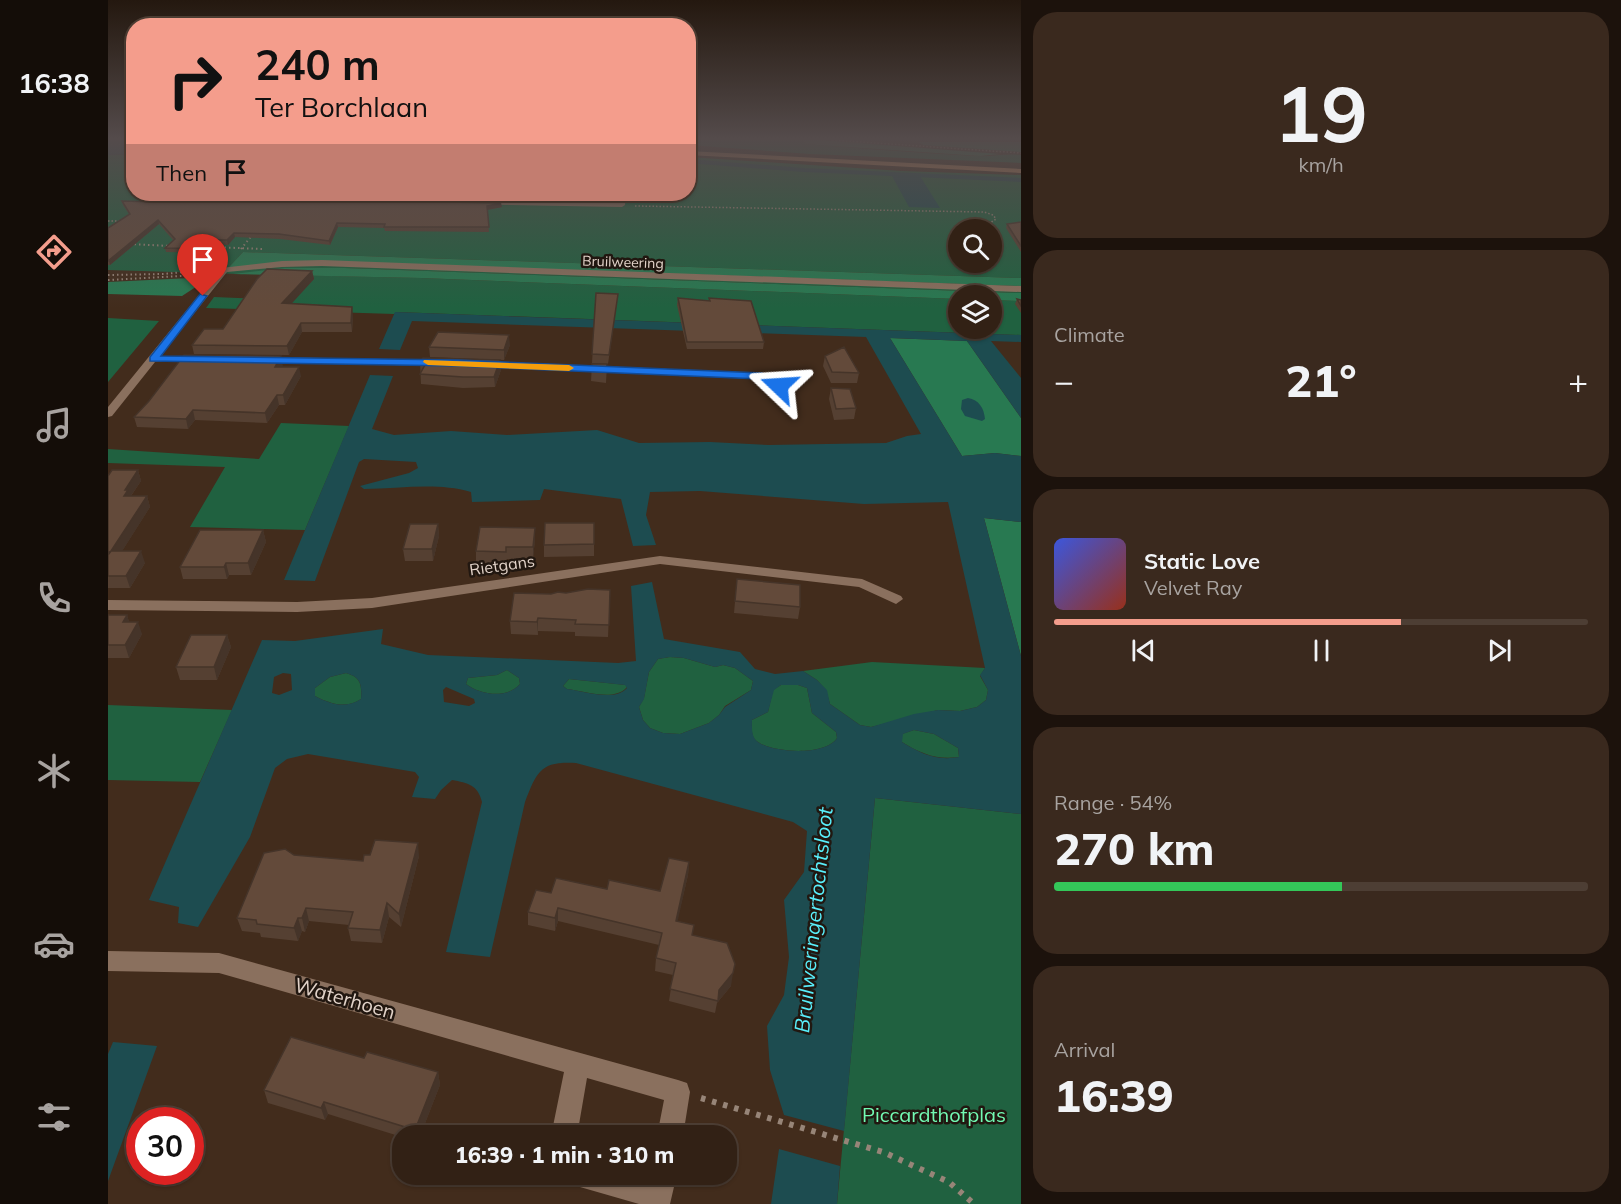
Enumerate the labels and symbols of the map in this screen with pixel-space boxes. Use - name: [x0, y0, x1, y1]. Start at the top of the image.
- pin: [177, 234, 228, 296]
- street label: Bruilweering: [582, 252, 664, 272]
- position arrow: [747, 354, 811, 418]
- street label: Rietgans: [468, 551, 536, 579]
- water label: Bruilweringertochtsloot: [788, 805, 838, 1034]
- street label: Waterhoen: [292, 972, 398, 1024]
- park label: Piccardthofplas: [862, 1102, 1006, 1127]
- speed limit sign: 30: [126, 1107, 204, 1185]

